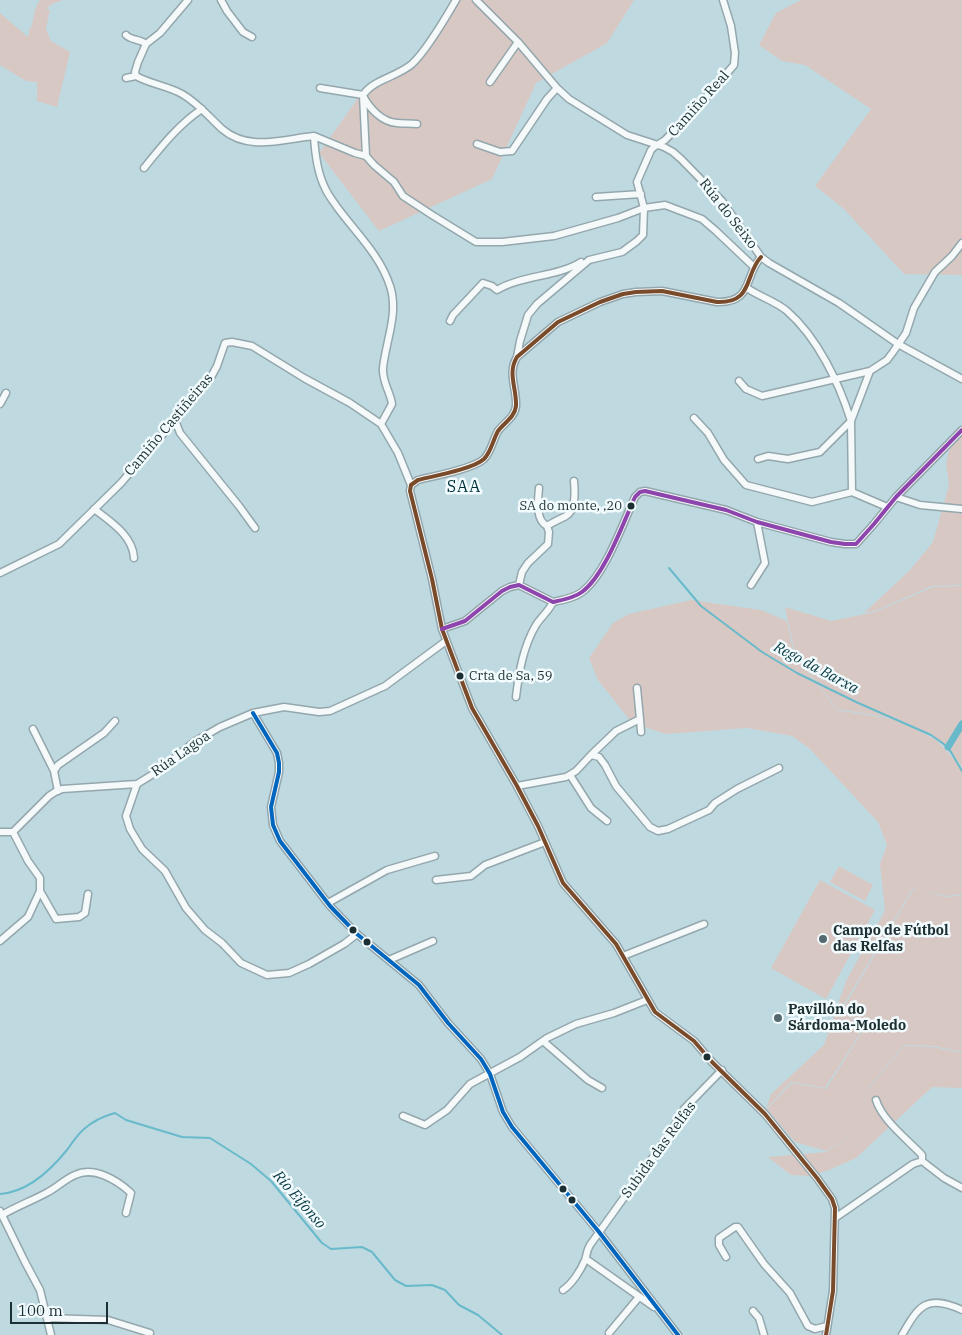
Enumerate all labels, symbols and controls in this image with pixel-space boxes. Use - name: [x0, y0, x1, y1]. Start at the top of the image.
- street label: Camiño Real: [665, 67, 733, 141]
- street label: Rúa do Seixo: [695, 176, 761, 252]
- street label: Camiño Castiñeiras: [121, 370, 217, 480]
- district label: SAA: [446, 477, 482, 497]
- place label: SA do monte, ,20: [519, 498, 622, 514]
- marker: SA do monte, ,20: [626, 501, 636, 511]
- water label: Rego da Barxa: [771, 638, 861, 698]
- place label: Crta de Sa, 59: [469, 668, 553, 684]
- marker: Crta de Sa, 59: [455, 671, 465, 681]
- street label: Rúa Lagoa: [148, 728, 214, 780]
- place label: Campo de Fútbol das Relfas: [833, 923, 949, 956]
- unlabelled marker: [348, 925, 358, 935]
- marker: Campo de Fútbol das Relfas: [817, 933, 829, 945]
- unlabelled marker: [362, 937, 372, 947]
- place label: Pavillón do Sárdoma-Moledo: [788, 1002, 906, 1034]
- marker: Pavillón do Sárdoma-Moledo: [772, 1012, 784, 1024]
- unlabelled marker: [702, 1052, 712, 1062]
- street label: Subida das Relfas: [618, 1098, 700, 1202]
- water label: Río Eifonso: [269, 1167, 329, 1233]
- unlabelled marker: [558, 1184, 568, 1194]
- unlabelled marker: [567, 1195, 577, 1205]
- scale bar: [12, 1292, 110, 1324]
- text: 100 m: [18, 1301, 63, 1320]

